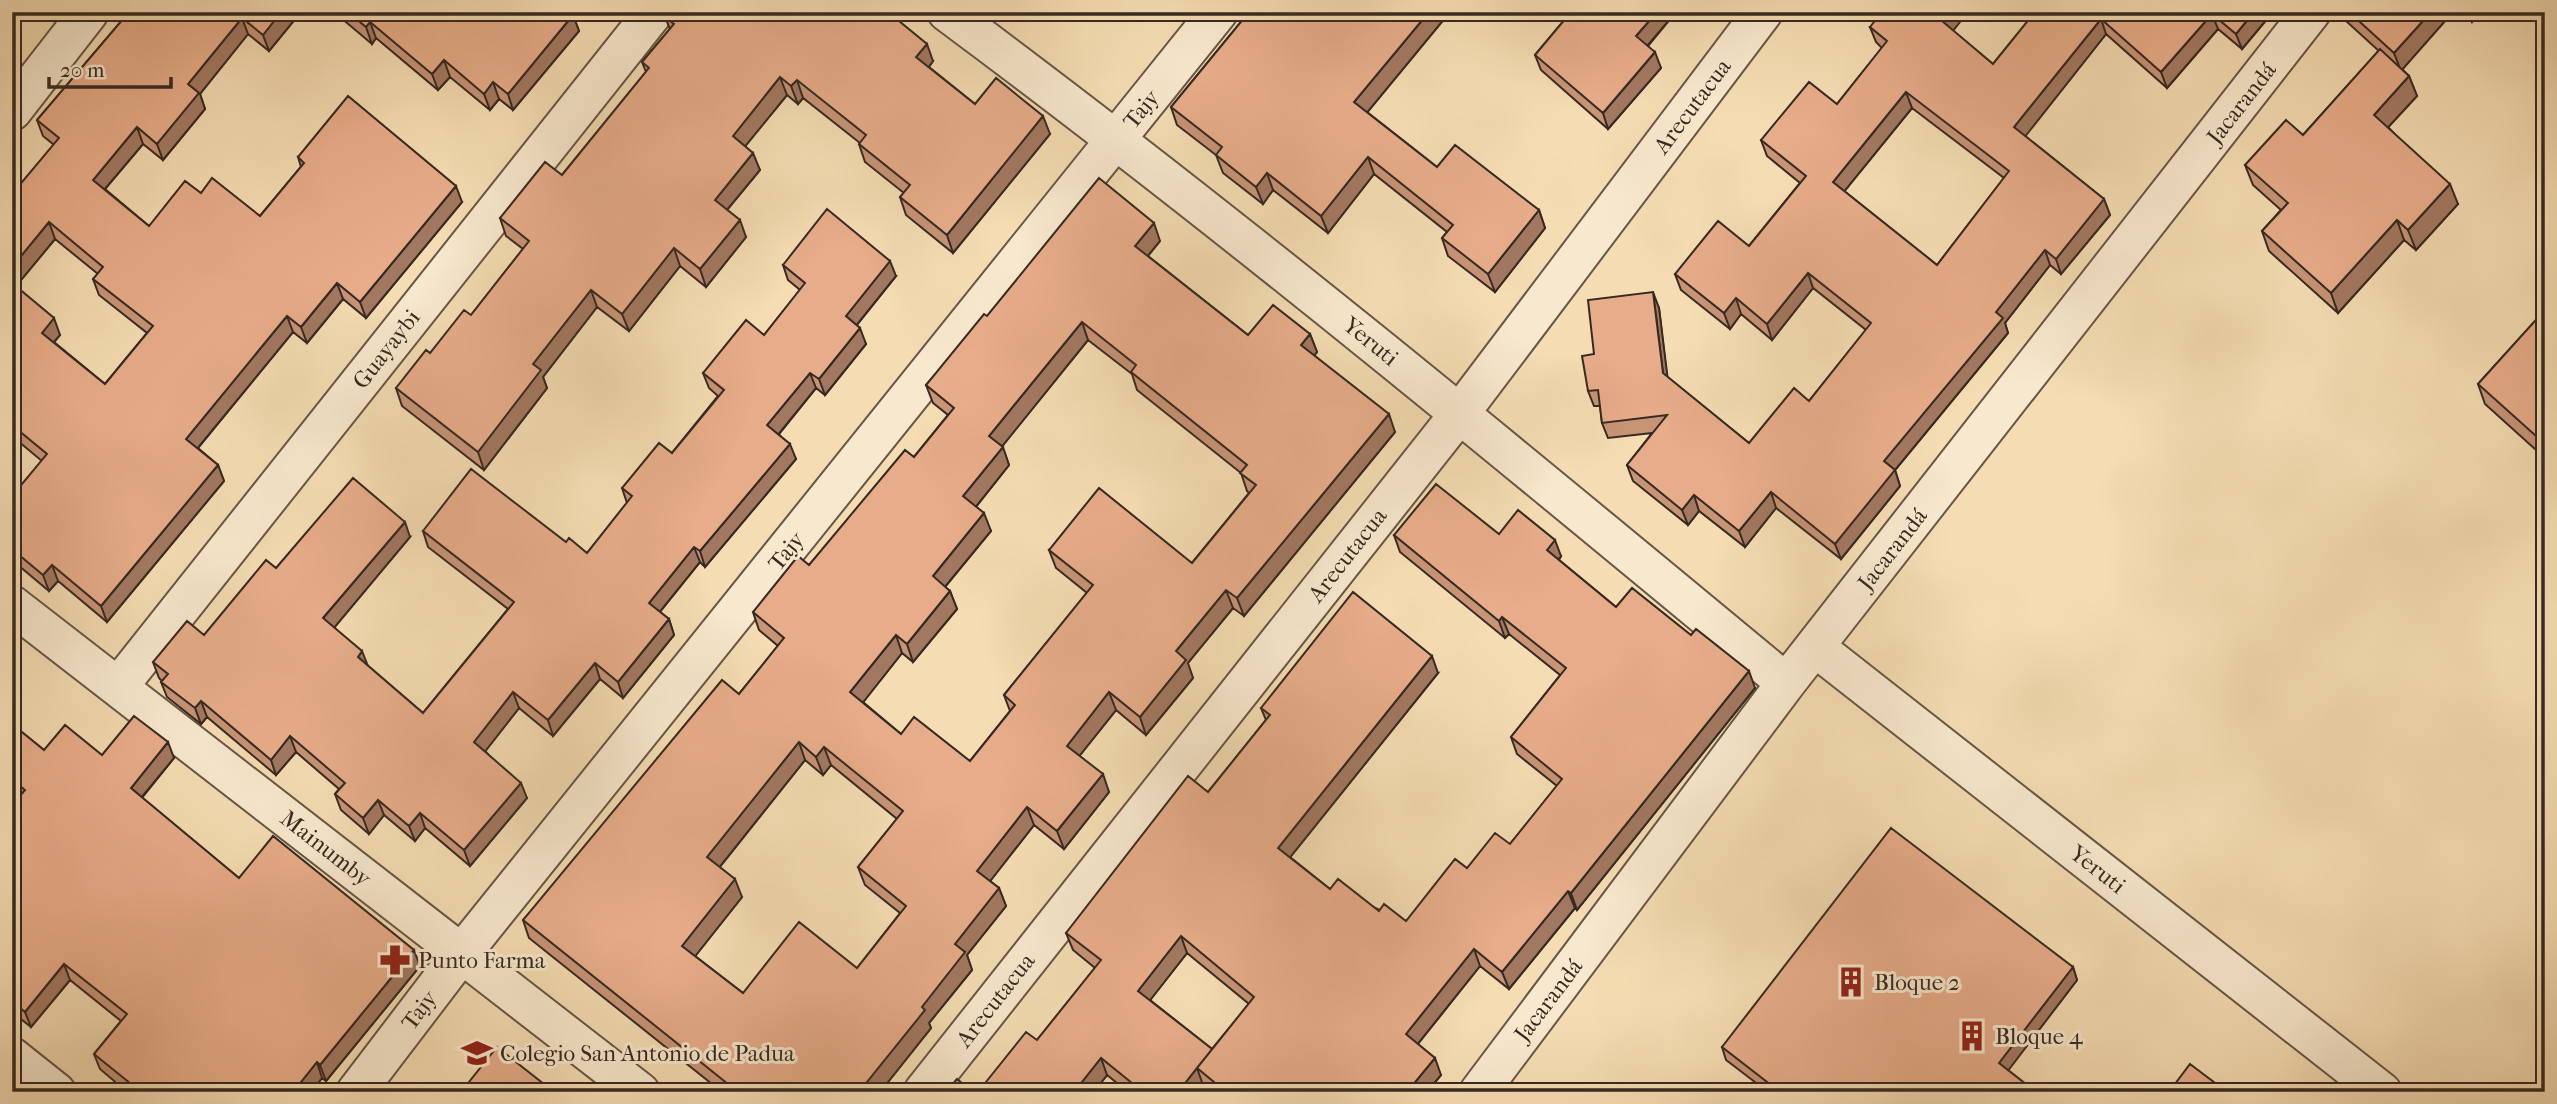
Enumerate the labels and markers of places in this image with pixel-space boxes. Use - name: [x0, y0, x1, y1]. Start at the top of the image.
- pharmacy icon: Punto Farma: [378, 943, 412, 977]
- place label: Punto Farma: [418, 947, 546, 974]
- building icon: Bloque 2: [1834, 965, 1868, 999]
- place label: Bloque 2: [1874, 969, 1960, 996]
- building icon: Bloque 4: [1955, 1019, 1989, 1053]
- place label: Bloque 4: [1995, 1023, 2084, 1050]
- school or university icon: Colegio San Antonio de Padua: [460, 1036, 494, 1070]
- place label: Colegio San Antonio de Padua: [500, 1040, 795, 1067]

